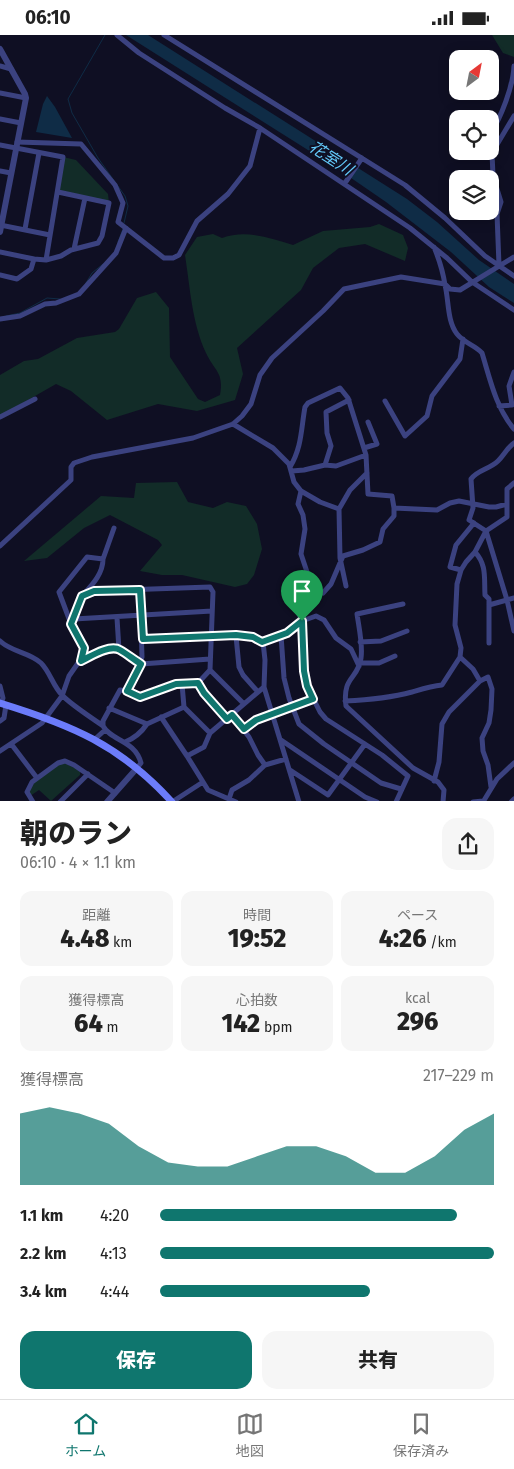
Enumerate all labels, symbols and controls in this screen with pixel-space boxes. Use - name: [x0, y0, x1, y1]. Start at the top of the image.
- text: 06:10: [25, 6, 71, 29]
- north arrow: [449, 50, 499, 100]
- map controls: [449, 50, 499, 220]
- button: locate: [449, 110, 499, 160]
- water label: 花室川: [306, 137, 358, 180]
- button: layers: [449, 170, 499, 220]
- pin: [281, 570, 323, 621]
- icon: arrive: [288, 577, 316, 605]
- text: 朝のラン: [20, 817, 132, 850]
- button: share: [442, 818, 494, 870]
- text: 06:10 · 4 × 1.1 km: [20, 853, 136, 872]
- text: 距離: [82, 907, 110, 924]
- text: 時間: [243, 907, 271, 924]
- text: ペース: [397, 907, 438, 924]
- text: 4.48: [60, 924, 109, 954]
- text: 19:52: [228, 924, 286, 954]
- text: 4:26: [379, 924, 426, 954]
- text: km: [109, 934, 132, 951]
- text: /km: [426, 934, 457, 951]
- text: kcal: [405, 990, 430, 1007]
- text: 獲得標高: [68, 992, 124, 1009]
- text: 心拍数: [236, 992, 278, 1009]
- text: 296: [397, 1007, 438, 1037]
- text: 64: [74, 1009, 103, 1039]
- text: 142: [221, 1009, 260, 1039]
- text: m: [103, 1019, 119, 1036]
- text: bpm: [260, 1019, 293, 1036]
- text: 217–229 m: [423, 1066, 494, 1085]
- text: 獲得標高: [20, 1070, 84, 1089]
- text: 1.1 km: [20, 1206, 63, 1225]
- text: 4:20: [100, 1206, 129, 1225]
- text: 2.2 km: [20, 1244, 67, 1263]
- text: 4:13: [100, 1244, 127, 1263]
- text: 3.4 km: [20, 1282, 67, 1301]
- text: 4:44: [100, 1282, 129, 1301]
- button: 保存: [20, 1331, 252, 1389]
- button: 共有: [262, 1331, 494, 1389]
- tab: ホーム: [65, 1410, 106, 1460]
- tab: 地図: [236, 1410, 264, 1460]
- tab: 保存済み: [393, 1410, 449, 1460]

